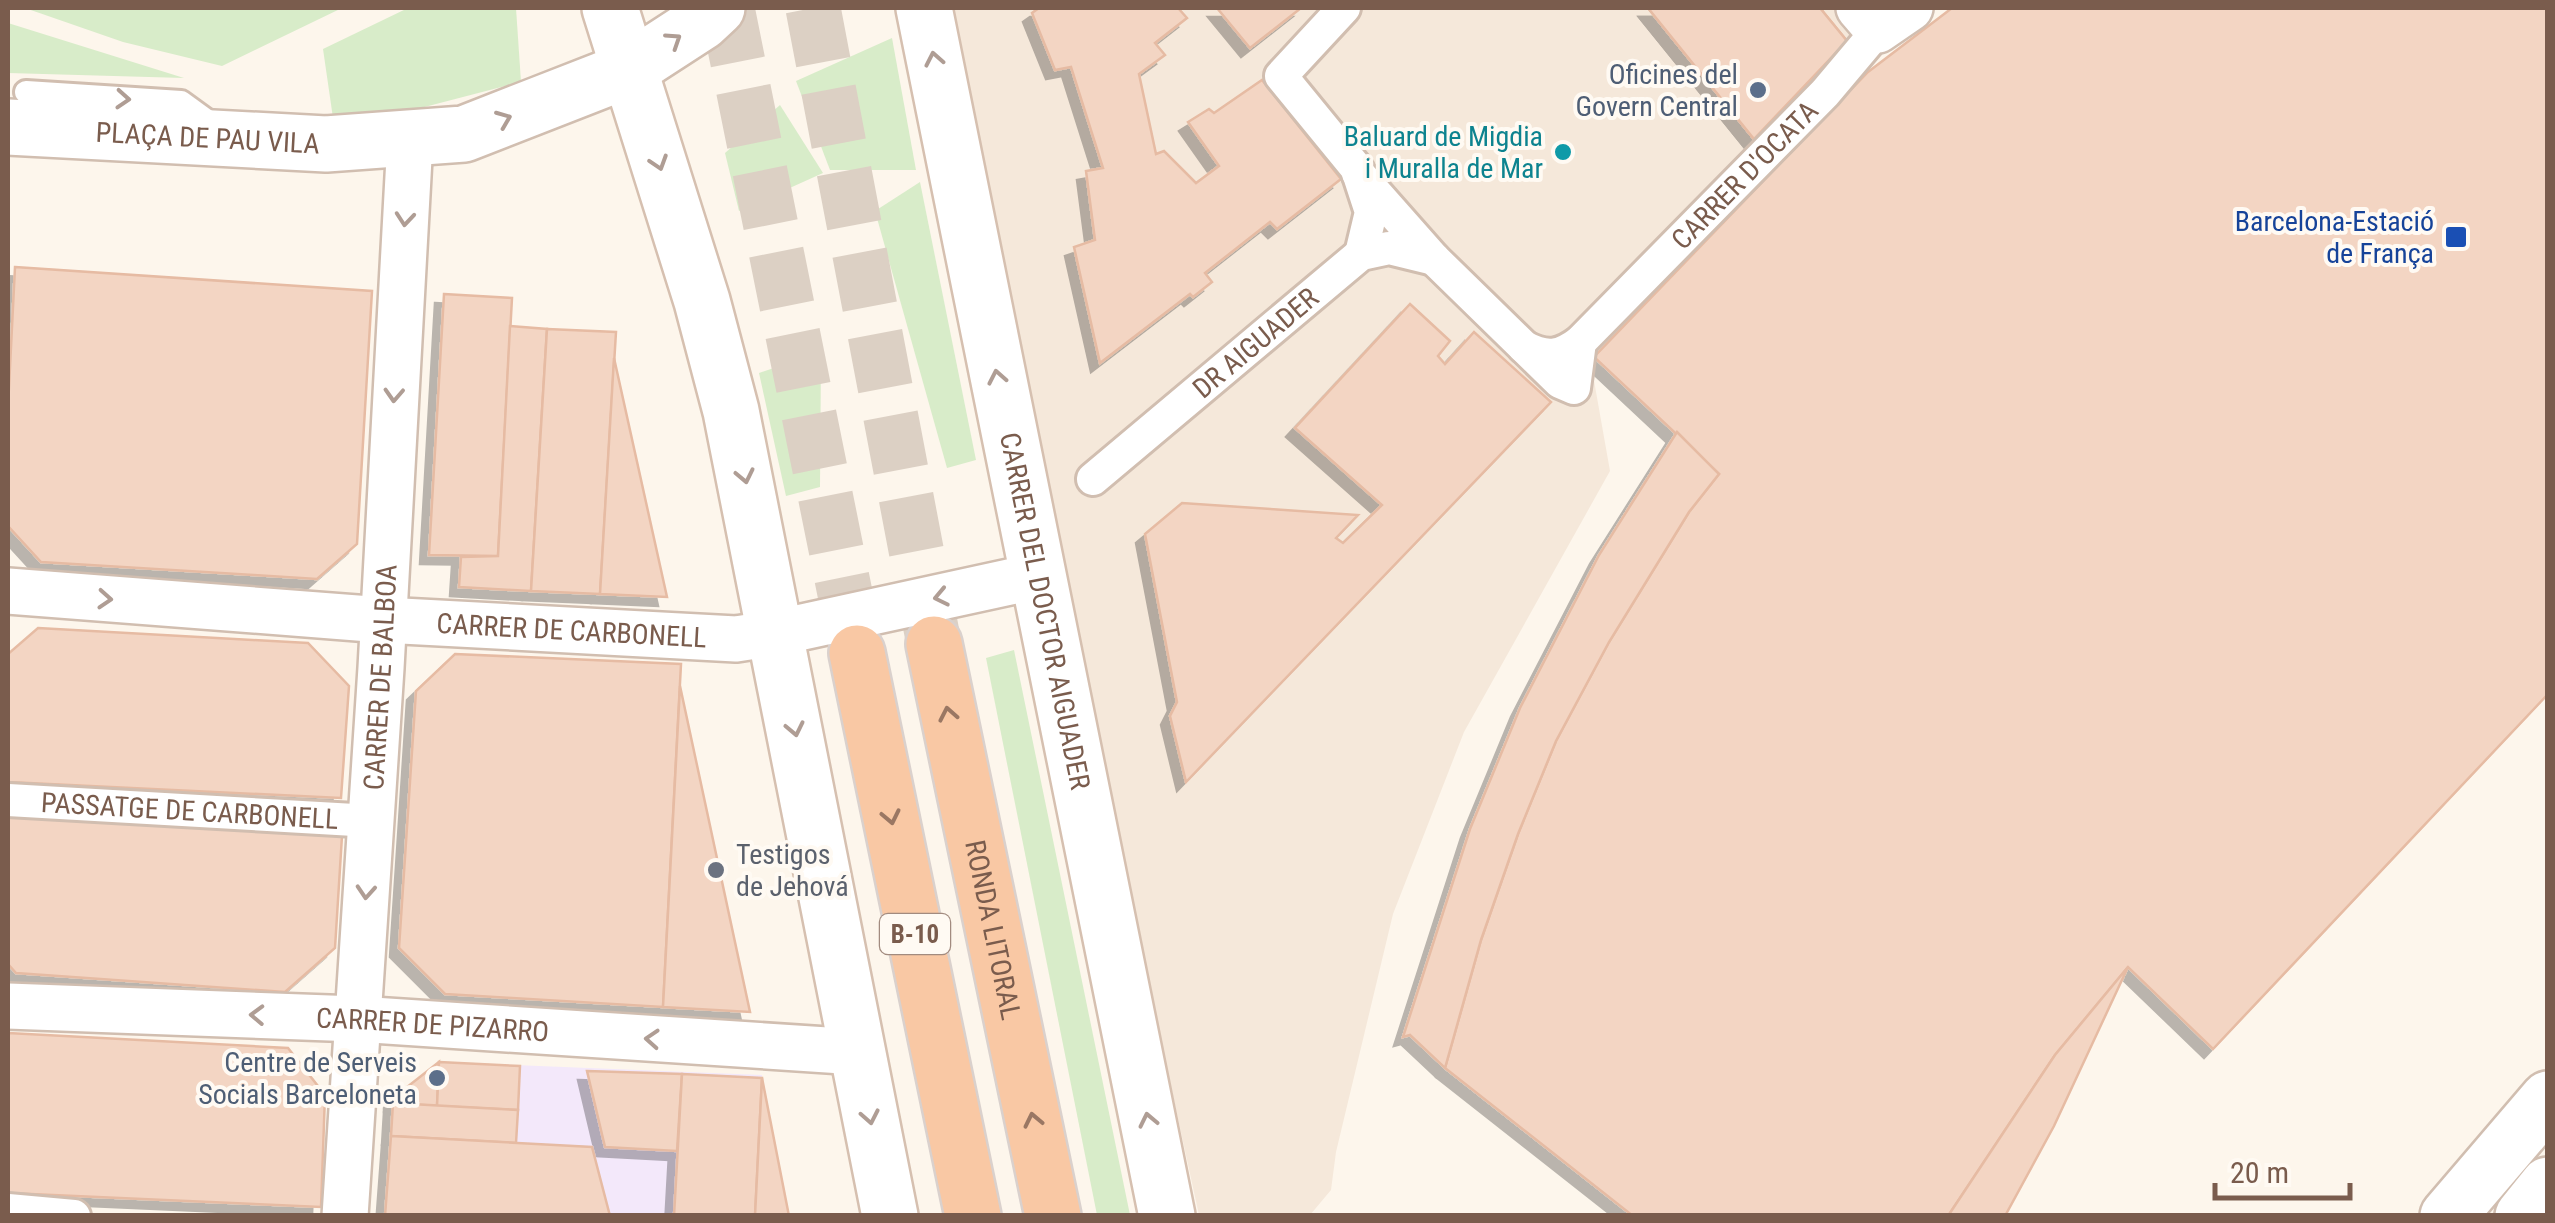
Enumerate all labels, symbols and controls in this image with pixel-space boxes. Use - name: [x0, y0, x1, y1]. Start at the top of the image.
- one-way arrow: [663, 34, 681, 53]
- one-way arrow: [924, 50, 945, 67]
- place label: Oficines del Govern Central: [1575, 58, 1738, 123]
- marker: Oficines del Govern Central: [1747, 79, 1769, 101]
- one-way arrow: [116, 87, 132, 109]
- street label: CARRER D'OCATA: [1665, 94, 1825, 256]
- one-way arrow: [494, 110, 512, 130]
- street label: PLAÇA DE PAU VILA: [95, 116, 320, 161]
- place label: Baluard de Migdia i Muralla de Mar: [1344, 120, 1543, 185]
- marker: Baluard de Migdia i Muralla de Mar: [1552, 141, 1574, 163]
- one-way arrow: [647, 153, 667, 170]
- place label: Barcelona-Estació de França: [2235, 205, 2434, 270]
- one-way arrow: [395, 211, 417, 227]
- marker: Barcelona-Estació de França: [2443, 224, 2469, 250]
- street label: DR AIGUADER: [1186, 281, 1325, 405]
- one-way arrow: [987, 369, 1008, 386]
- one-way arrow: [384, 388, 405, 404]
- street label: CARRER DEL DOCTOR AIGUADER: [993, 430, 1097, 793]
- one-way arrow: [733, 467, 754, 484]
- street label: CARRER DE BALBOA: [357, 563, 404, 791]
- one-way arrow: [933, 585, 950, 606]
- one-way arrow: [97, 587, 113, 609]
- street label: CARRER DE CARBONELL: [436, 607, 707, 654]
- one-way arrow: [939, 706, 960, 723]
- one-way arrow: [783, 720, 804, 737]
- street label: PASSATGE DE CARBONELL: [40, 786, 339, 836]
- one-way arrow: [879, 808, 900, 825]
- street label: RONDA LITORAL: [958, 837, 1028, 1023]
- place label: Testigos de Jehová: [736, 838, 849, 903]
- marker: Testigos de Jehová: [705, 859, 727, 881]
- one-way arrow: [356, 884, 378, 900]
- road number: B-10: [880, 914, 950, 954]
- street label: CARRER DE PIZARRO: [315, 1001, 550, 1049]
- one-way arrow: [249, 1005, 265, 1026]
- one-way arrow: [643, 1029, 659, 1050]
- place label: Centre de Serveis Socials Barceloneta: [198, 1046, 417, 1111]
- marker: Centre de Serveis Socials Barceloneta: [426, 1067, 448, 1089]
- one-way arrow: [859, 1108, 880, 1125]
- one-way arrow: [1023, 1112, 1044, 1129]
- one-way arrow: [1138, 1112, 1159, 1129]
- scale bar: [2215, 1138, 2350, 1200]
- text: 20 m: [2230, 1155, 2289, 1190]

